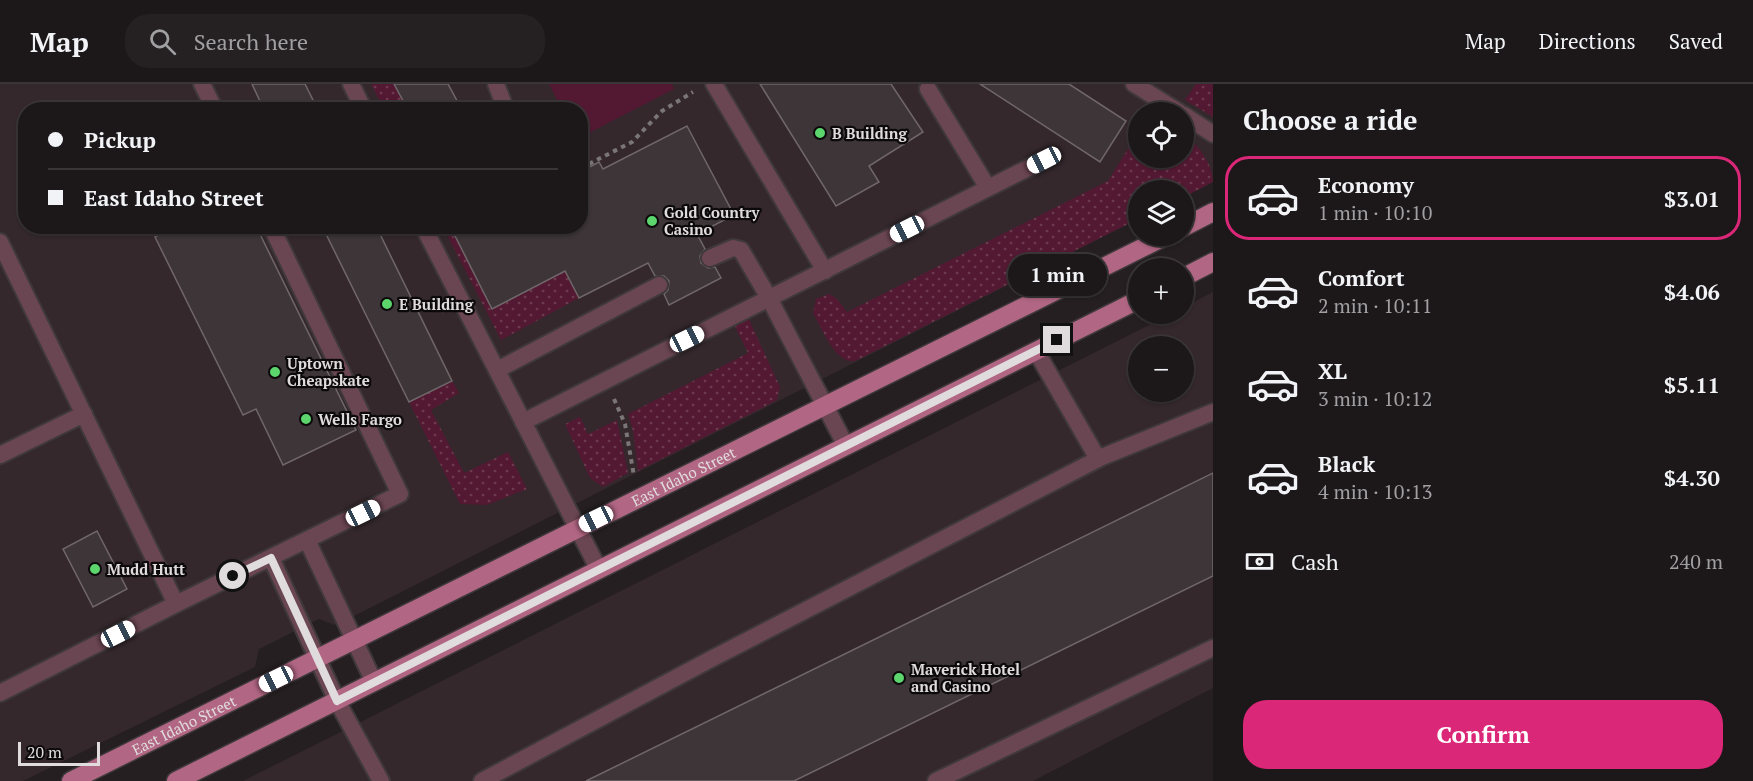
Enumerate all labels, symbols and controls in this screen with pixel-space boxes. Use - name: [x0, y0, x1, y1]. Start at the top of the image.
- search box: [125, 14, 545, 68]
- text: Map: [30, 23, 89, 60]
- icon: search: [146, 25, 179, 58]
- text: Search here: [194, 27, 308, 56]
- text: Map: [1465, 27, 1506, 55]
- text: Directions: [1539, 27, 1636, 55]
- text: Saved: [1669, 27, 1723, 55]
- map controls: [1128, 102, 1194, 402]
- button: locate: [1128, 102, 1194, 168]
- text: Choose a ride: [1243, 102, 1418, 138]
- place label: B Building: [832, 123, 907, 143]
- text: Pickup: [84, 125, 156, 154]
- marker: B Building: [813, 126, 827, 140]
- car: [1024, 144, 1064, 176]
- text: Economy: [1318, 170, 1414, 199]
- icon: car: [1246, 171, 1300, 225]
- button: layers: [1128, 180, 1194, 246]
- text: East Idaho Street: [84, 183, 264, 212]
- text: $3.01: [1664, 184, 1720, 213]
- text: 1 min · 10:10: [1318, 199, 1432, 226]
- place label: Gold Country Casino: [664, 202, 761, 239]
- car: [887, 213, 927, 245]
- marker: Gold Country Casino: [645, 214, 659, 228]
- callout: 1 min: [1008, 253, 1106, 295]
- button: +: [1128, 258, 1194, 324]
- text: 1 min: [1030, 261, 1085, 288]
- text: Comfort: [1318, 263, 1404, 292]
- icon: car: [1246, 264, 1300, 318]
- text: $4.06: [1664, 277, 1720, 306]
- text: 2 min · 10:11: [1318, 292, 1432, 319]
- place label: E Building: [399, 294, 474, 314]
- marker: E Building: [380, 297, 394, 311]
- car: [667, 323, 707, 355]
- route end: [1043, 326, 1070, 353]
- button: −: [1128, 336, 1194, 402]
- place label: Uptown Cheapskate: [287, 353, 370, 390]
- text: XL: [1318, 356, 1347, 385]
- icon: car: [1246, 357, 1300, 411]
- marker: Uptown Cheapskate: [268, 365, 282, 379]
- text: $5.11: [1664, 370, 1720, 399]
- text: 3 min · 10:12: [1318, 385, 1432, 412]
- place label: Wells Fargo: [318, 409, 402, 429]
- marker: Wells Fargo: [299, 412, 313, 426]
- street label: East Idaho Street: [628, 442, 739, 511]
- text: Black: [1318, 449, 1375, 478]
- icon: car: [1246, 450, 1300, 504]
- text: $4.30: [1664, 463, 1720, 492]
- text: 4 min · 10:13: [1318, 478, 1432, 505]
- car: [343, 497, 383, 529]
- car: [576, 503, 616, 535]
- icon: cash: [1243, 545, 1276, 578]
- text: Cash: [1291, 547, 1339, 576]
- text: 240 m: [1669, 548, 1723, 575]
- place label: Mudd Hutt: [107, 559, 185, 579]
- marker: Mudd Hutt: [88, 562, 102, 576]
- route start: [219, 562, 246, 589]
- car: [98, 618, 138, 650]
- place label: Maverick Hotel and Casino: [911, 659, 1020, 696]
- car: [256, 663, 296, 695]
- marker: Maverick Hotel and Casino: [892, 671, 906, 685]
- street label: East Idaho Street: [128, 690, 240, 759]
- button: Confirm: [1243, 700, 1723, 769]
- scale bar: [18, 739, 100, 766]
- text: 20 m: [27, 741, 62, 763]

